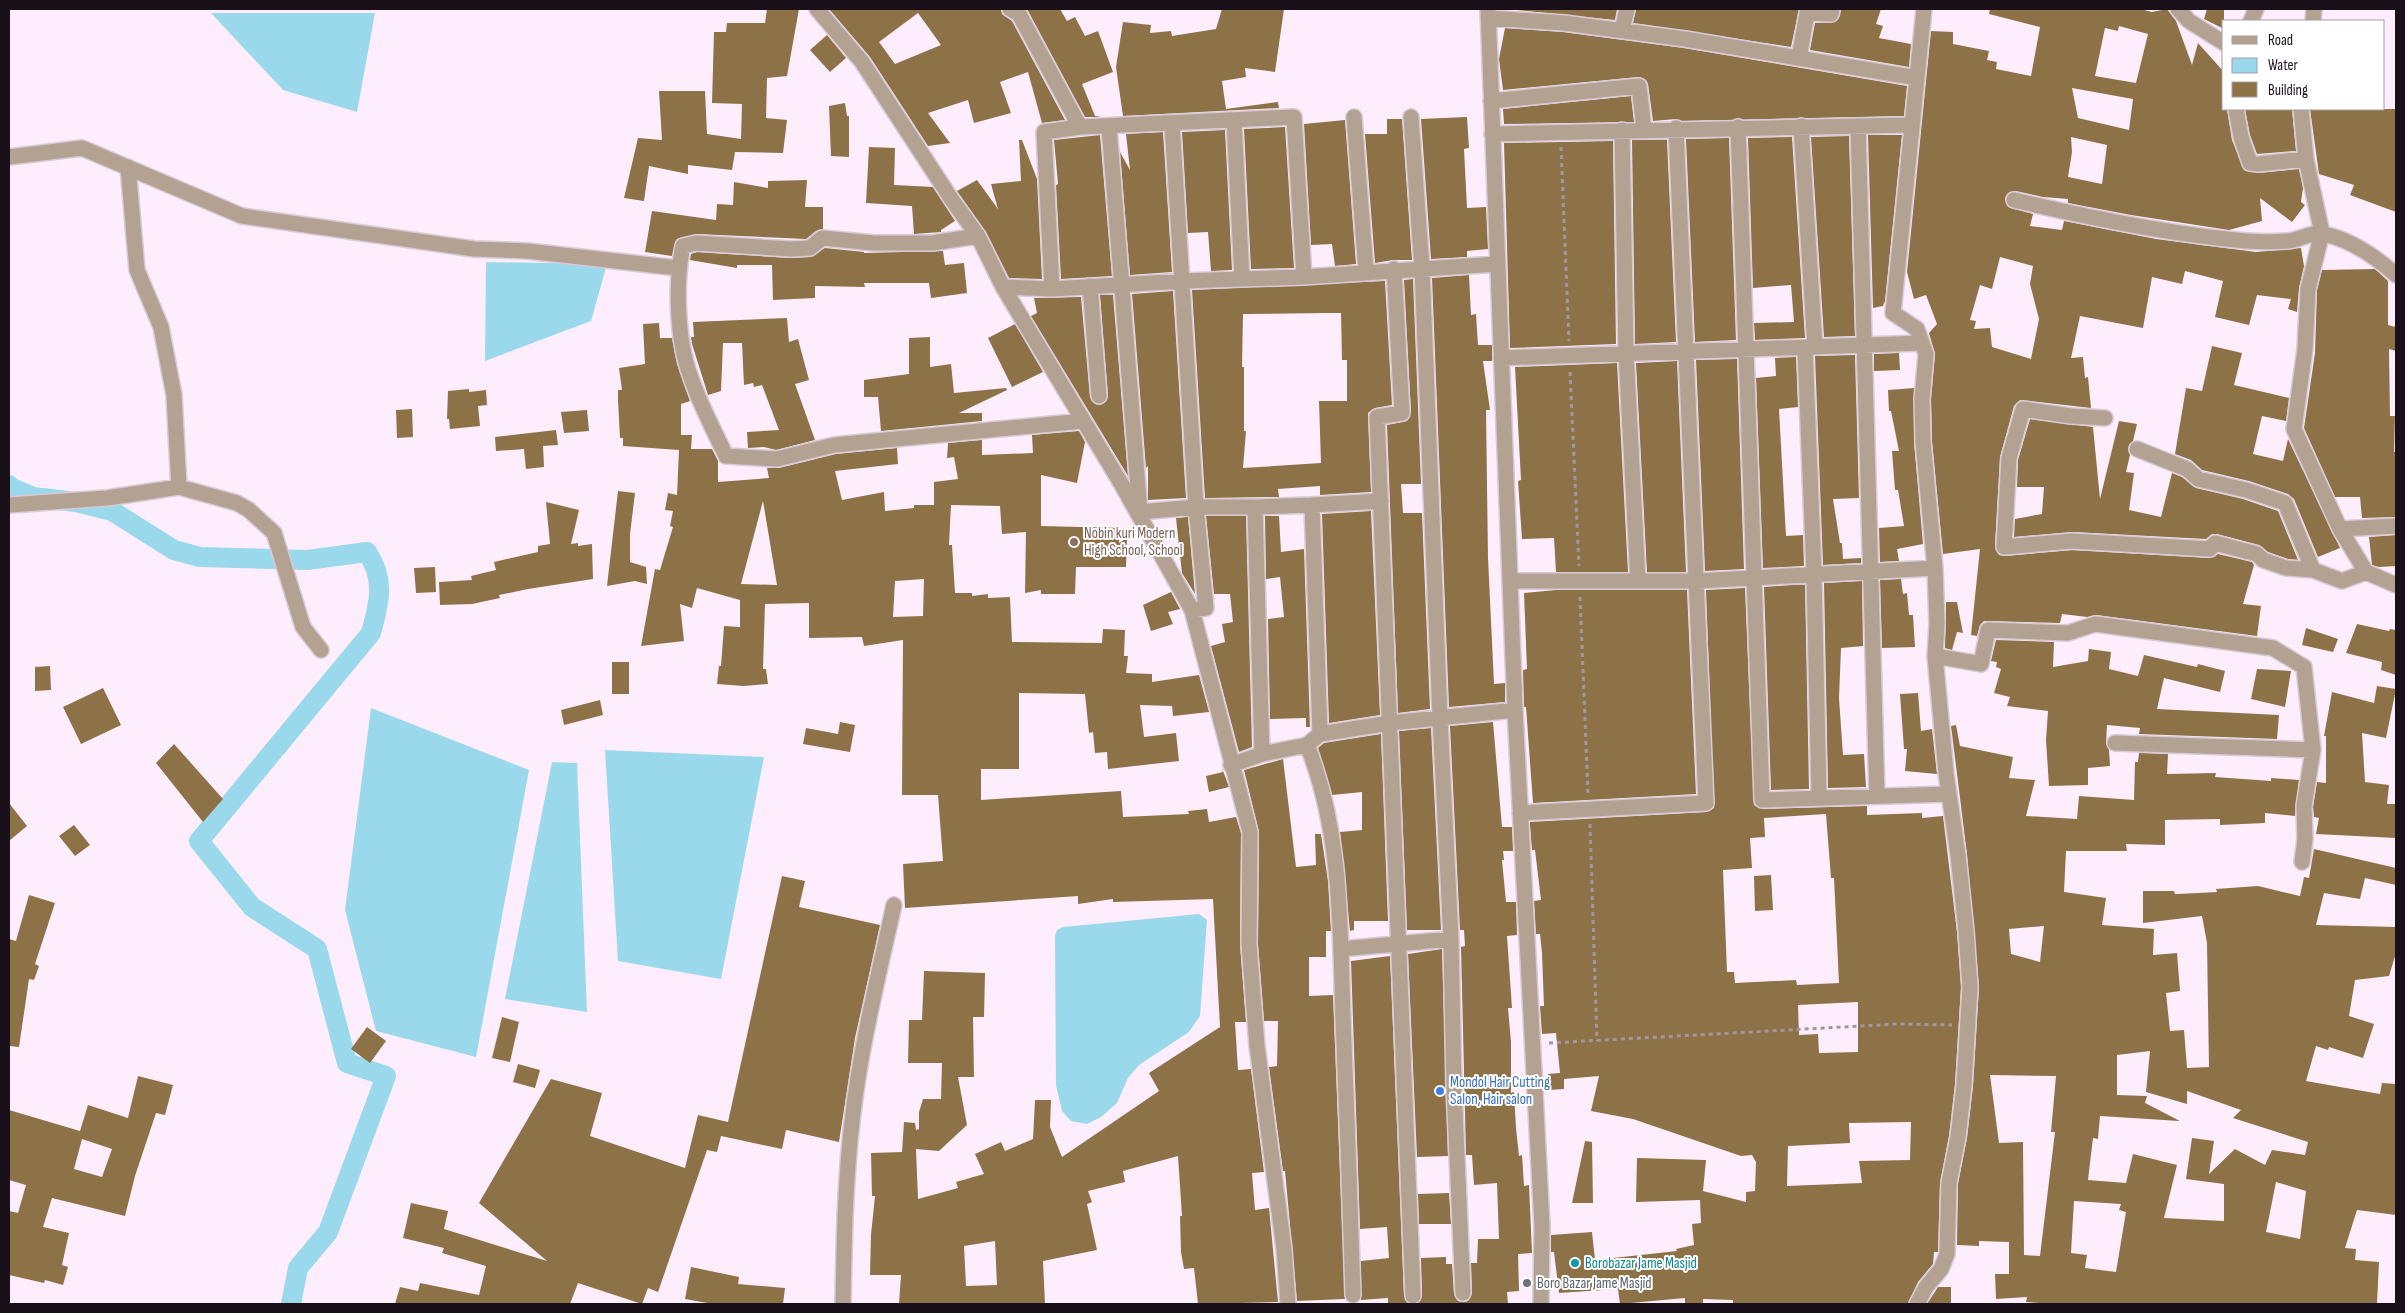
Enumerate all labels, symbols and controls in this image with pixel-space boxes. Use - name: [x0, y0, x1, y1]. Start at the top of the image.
- legend: [2222, 20, 2385, 110]
- text: Road: [2268, 31, 2293, 50]
- text: Water: [2268, 56, 2299, 75]
- text: Building: [2268, 81, 2308, 100]
- place label: Nobin kuri Modern High School, School: [1084, 524, 1183, 560]
- marker: Nobin kuri Modern High School, School: [1068, 536, 1080, 548]
- place label: Mondol Hair Cutting Salon, Hair salon: [1450, 1073, 1550, 1109]
- marker: Mondol Hair Cutting Salon, Hair salon: [1434, 1085, 1446, 1097]
- place label: Borobazar Jame Masjid: [1585, 1254, 1697, 1273]
- marker: Borobazar Jame Masjid: [1569, 1257, 1581, 1269]
- place label: Boro Bazar Jame Masjid: [1537, 1274, 1652, 1293]
- marker: Boro Bazar Jame Masjid: [1521, 1277, 1533, 1289]

